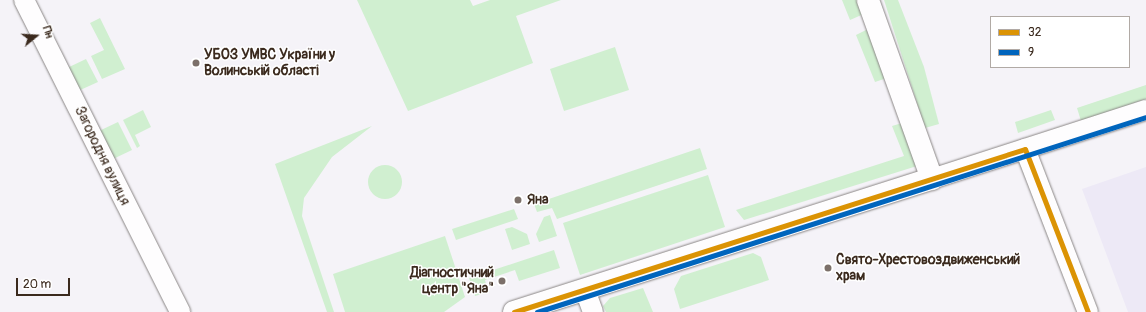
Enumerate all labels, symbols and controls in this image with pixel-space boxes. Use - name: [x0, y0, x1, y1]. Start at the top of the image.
- north arrow: [16, 16, 56, 56]
- legend: [990, 16, 1130, 68]
- text: Пн: [40, 24, 56, 40]
- text: 32: [1028, 25, 1041, 40]
- text: 9: [1028, 45, 1034, 60]
- place label: УБОЗ УМВС України у Волинськiй області: [204, 47, 335, 80]
- marker: УБОЗ УМВС України у Волинськiй області: [191, 58, 201, 68]
- street label: Загородня вулиця: [71, 104, 133, 208]
- place label: Яна: [527, 192, 549, 208]
- marker: Яна: [512, 194, 524, 206]
- place label: Свято-Хрестовоздвиженський храм: [836, 252, 1020, 284]
- marker: Свято-Хрестовоздвиженський храм: [823, 263, 833, 273]
- place label: Діагностичний центр "Яна": [410, 265, 494, 298]
- scale bar: [18, 270, 72, 296]
- marker: Діагностичний центр "Яна": [497, 276, 507, 286]
- text: 20 m: [23, 277, 51, 292]

